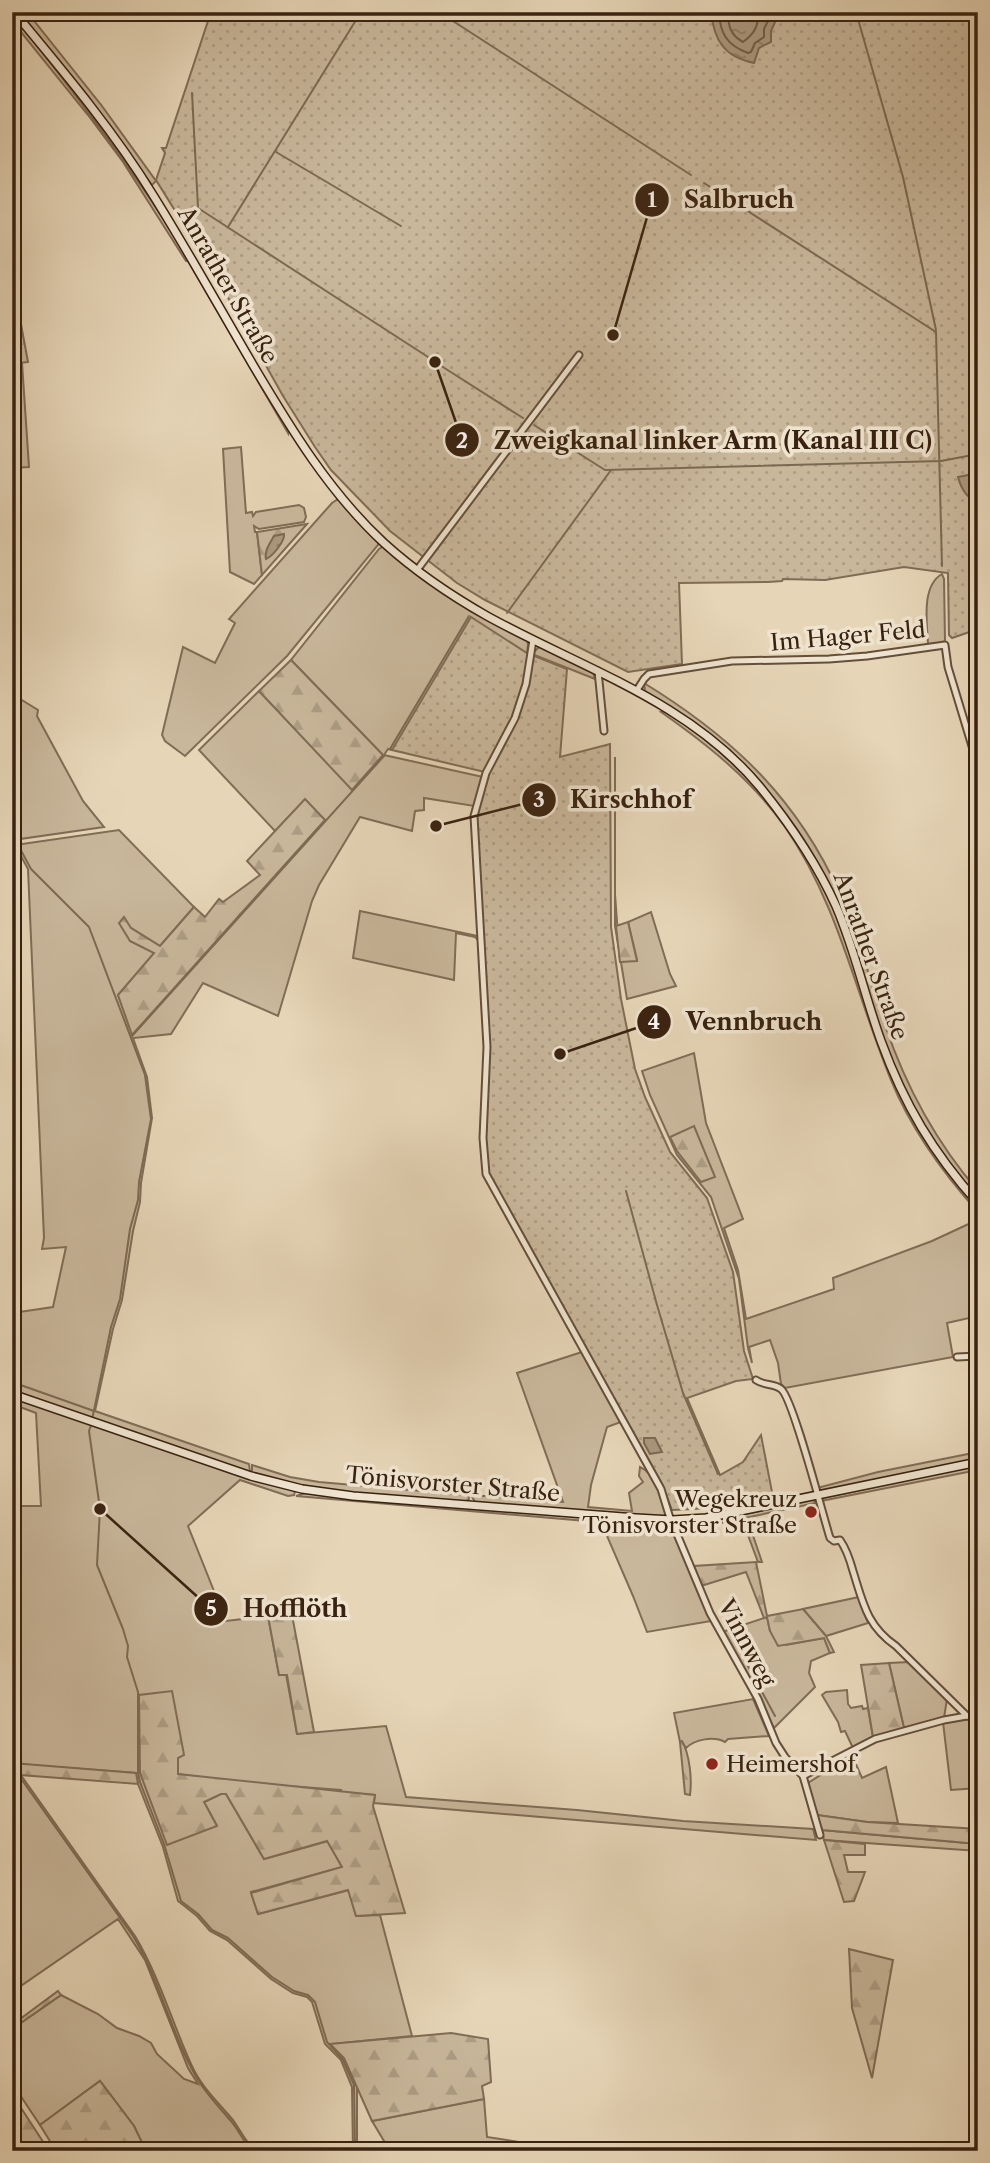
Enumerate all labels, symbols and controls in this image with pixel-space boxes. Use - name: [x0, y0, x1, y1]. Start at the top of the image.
- callout: Salbruch: [634, 177, 808, 222]
- text: Salbruch: [684, 185, 795, 214]
- text: 1: [647, 187, 657, 212]
- street label: Anrather Straße: [171, 201, 284, 368]
- callout: Zweigkanal linker Arm (Kanal III C): [445, 418, 947, 463]
- text: Zweigkanal linker Arm (Kanal III C): [494, 426, 932, 455]
- text: 2: [456, 428, 468, 453]
- street label: Im Hager Feld: [769, 615, 927, 657]
- callout: Kirschhof: [522, 777, 706, 822]
- text: Kirschhof: [570, 785, 696, 814]
- text: 3: [533, 787, 545, 812]
- street label: Anrather Straße: [827, 867, 914, 1044]
- callout: Vennbruch: [637, 999, 836, 1044]
- text: Vennbruch: [685, 1007, 823, 1036]
- text: 4: [648, 1009, 660, 1034]
- street label: Tönisvorster Straße: [345, 1461, 561, 1507]
- place label: Wegekreuz Tönisvorster Straße: [582, 1485, 797, 1539]
- marker: Wegekreuz Tönisvorster Straße: [803, 1504, 819, 1520]
- callout: Hofflöth: [194, 1587, 362, 1632]
- text: Hofflöth: [243, 1594, 348, 1623]
- street label: Vinnweg: [712, 1594, 782, 1692]
- text: 5: [205, 1596, 217, 1621]
- place label: Heimershof: [726, 1750, 858, 1778]
- marker: Heimershof: [704, 1756, 720, 1772]

